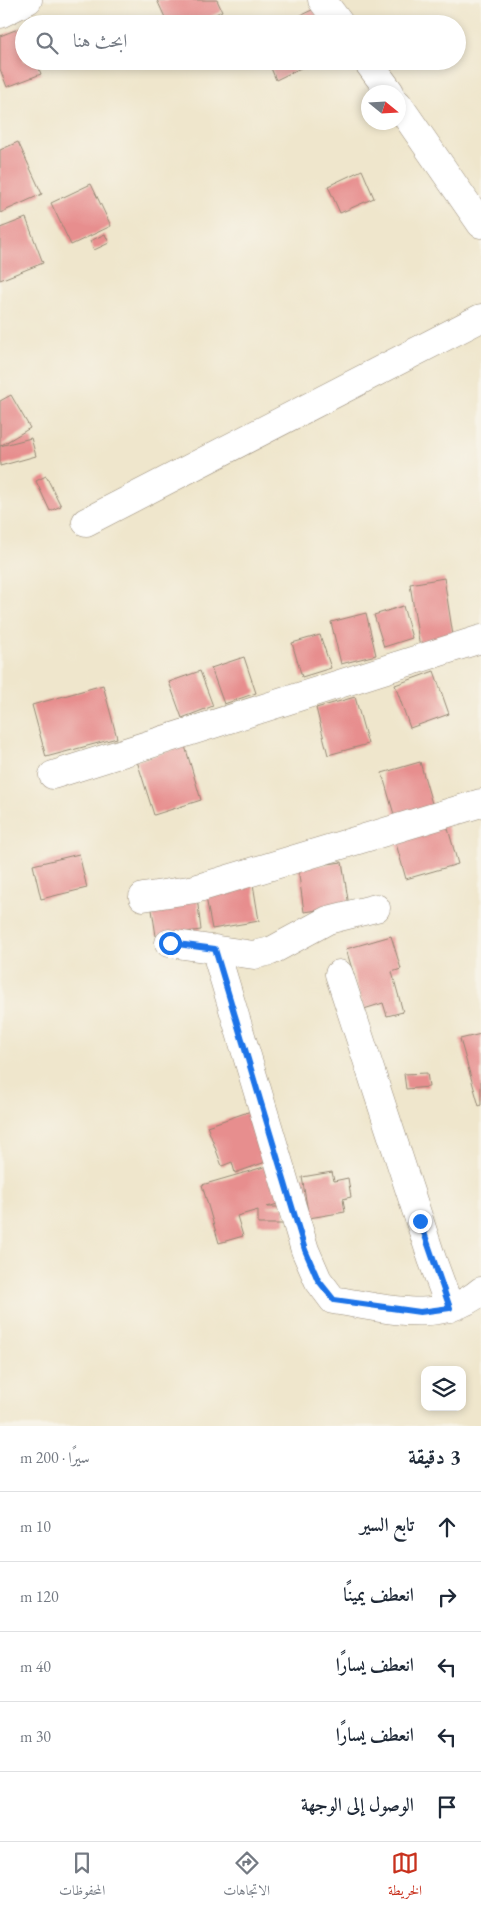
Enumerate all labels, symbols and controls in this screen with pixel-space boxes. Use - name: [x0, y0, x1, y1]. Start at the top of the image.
- search box: [15, 15, 466, 70]
- text: ابحث هنا: [73, 28, 127, 53]
- icon: search: [33, 29, 61, 57]
- north arrow: [361, 85, 406, 130]
- route start: [159, 932, 182, 955]
- route end: [409, 1210, 432, 1233]
- map controls: [421, 1366, 466, 1411]
- button: layers: [421, 1366, 466, 1411]
- text: 3 دقيقة: [408, 1443, 461, 1470]
- text: سيرًا · 200 m: [20, 1447, 90, 1468]
- text: تابع السير: [360, 1512, 414, 1537]
- icon: ahead: [433, 1513, 461, 1541]
- text: 10 m: [20, 1516, 51, 1537]
- text: انعطف يمينًا: [343, 1582, 414, 1607]
- icon: right: [433, 1583, 461, 1611]
- text: 120 m: [20, 1586, 59, 1607]
- text: انعطف يسارًا: [336, 1652, 414, 1677]
- icon: left: [433, 1653, 461, 1681]
- text: 40 m: [20, 1656, 51, 1677]
- text: انعطف يسارًا: [336, 1722, 414, 1747]
- icon: left: [433, 1723, 461, 1751]
- text: 30 m: [20, 1726, 51, 1747]
- text: الوصول إلى الوجهة: [301, 1792, 414, 1817]
- icon: arrive: [433, 1793, 461, 1821]
- tab: المحفوظات: [59, 1849, 105, 1904]
- tab: الاتجاهات: [223, 1849, 270, 1904]
- tab: الخريطة: [388, 1849, 422, 1904]

